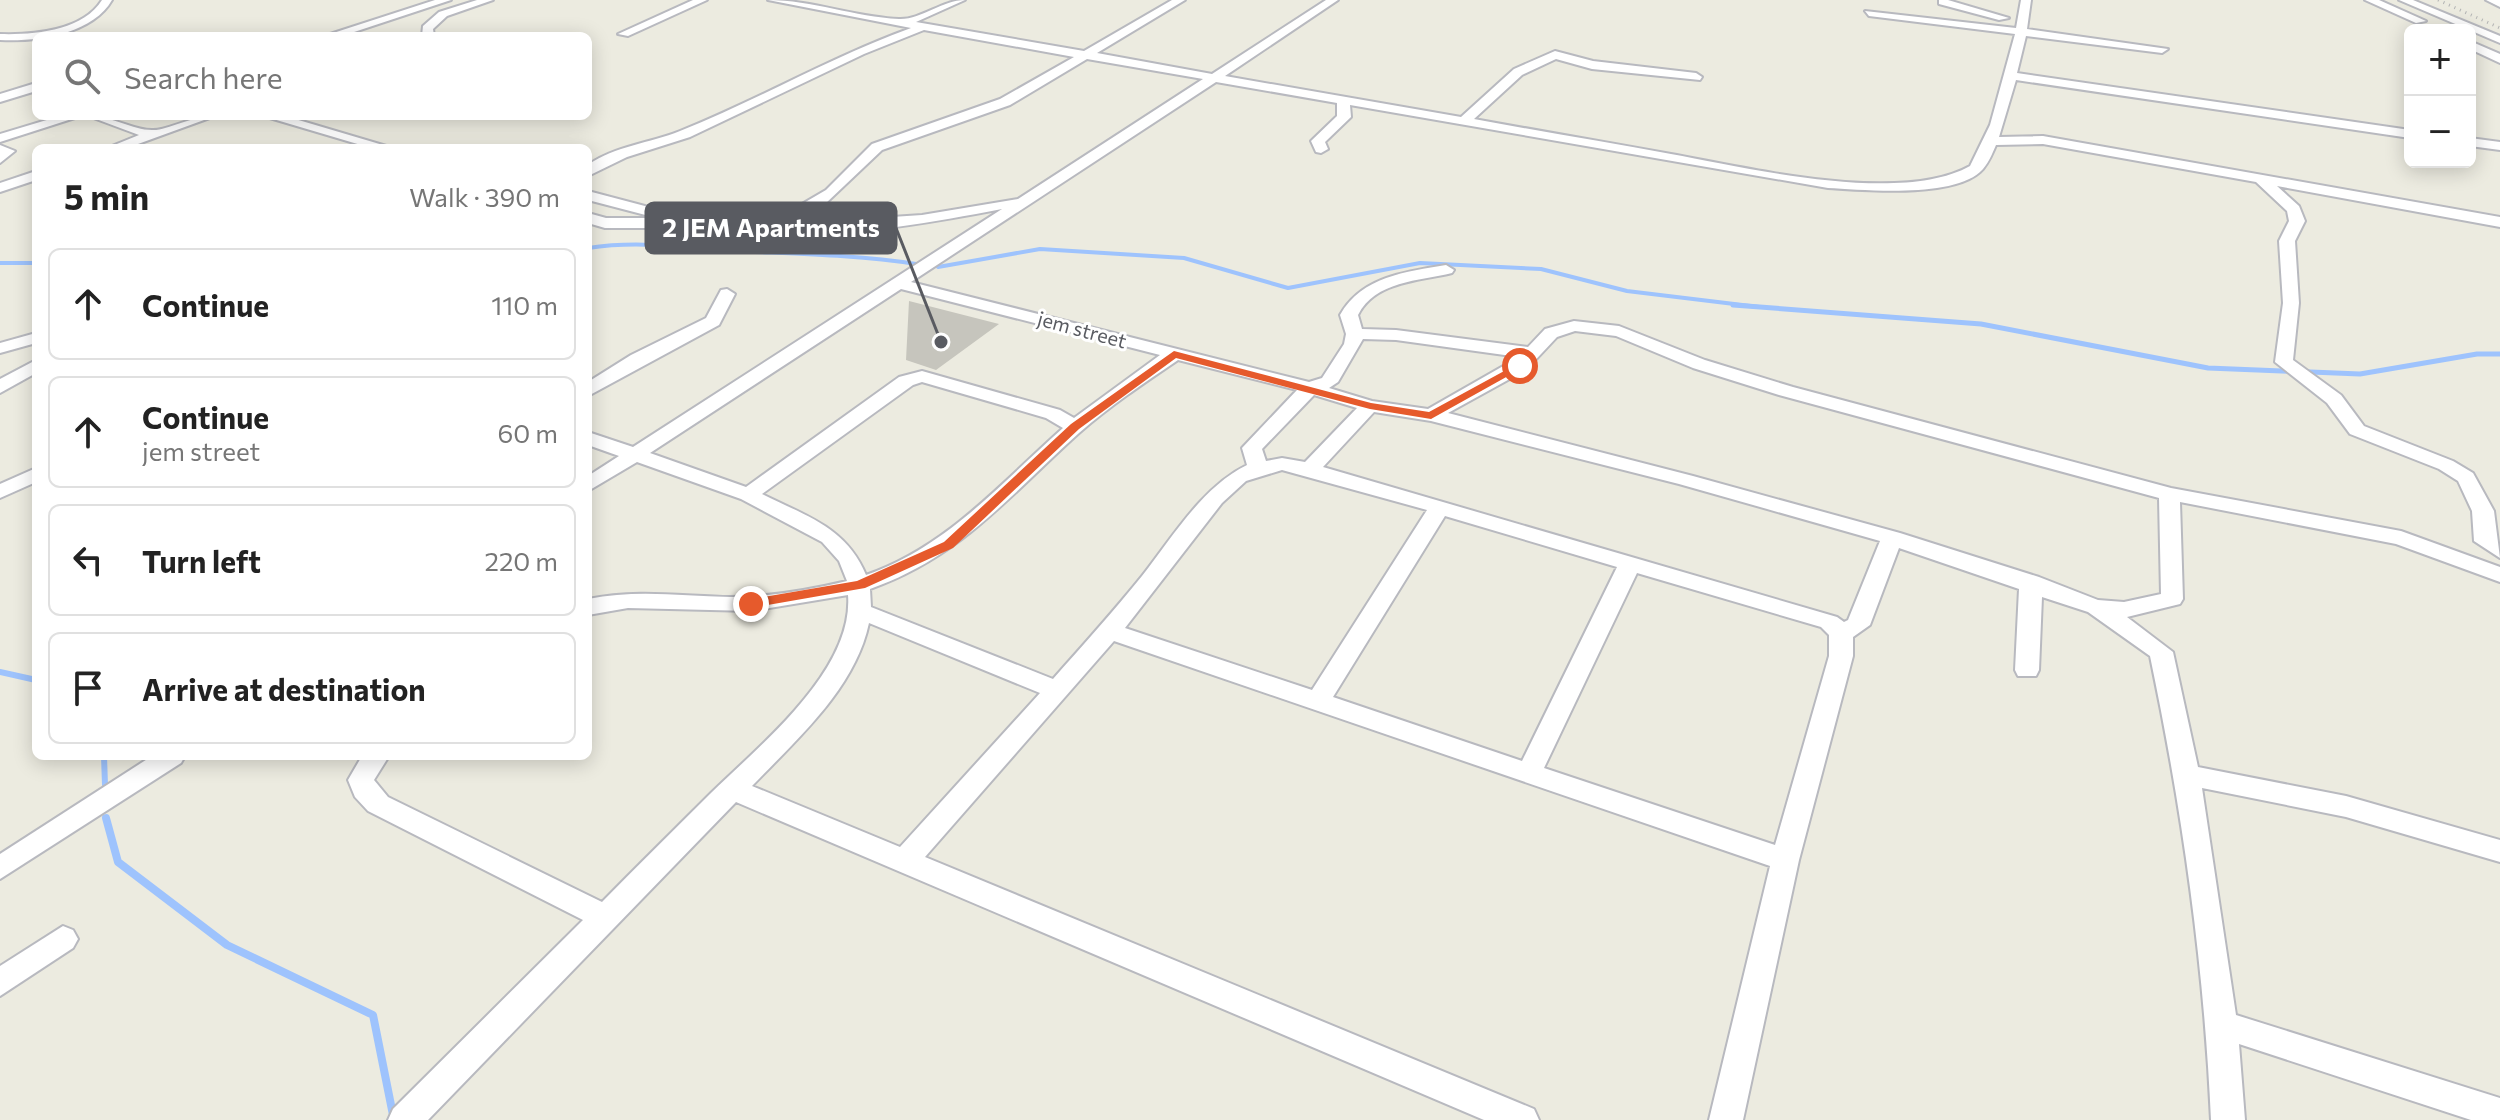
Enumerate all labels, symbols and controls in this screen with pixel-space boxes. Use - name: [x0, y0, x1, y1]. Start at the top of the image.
- map controls: [2404, 24, 2476, 168]
- button: +: [2404, 24, 2476, 96]
- search box: [32, 32, 592, 120]
- icon: search: [60, 54, 104, 98]
- text: Search here: [124, 58, 283, 95]
- button: −: [2404, 96, 2476, 168]
- text: 5 min: [64, 175, 149, 217]
- text: Walk · 390 m: [409, 181, 560, 212]
- callout: 2 JEM Apartments: [646, 203, 896, 253]
- text: 2 JEM Apartments: [662, 211, 880, 242]
- icon: ahead: [66, 282, 110, 326]
- text: Continue: [142, 286, 269, 323]
- text: 110 m: [491, 289, 558, 320]
- street label: jem street: [1035, 306, 1129, 352]
- route start: [1502, 348, 1538, 384]
- text: Continue: [142, 398, 269, 435]
- icon: ahead: [66, 410, 110, 454]
- text: 60 m: [498, 417, 558, 448]
- text: jem street: [142, 435, 260, 466]
- icon: left: [66, 538, 110, 582]
- text: Turn left: [142, 542, 261, 579]
- text: 220 m: [485, 545, 558, 576]
- route end: [733, 586, 769, 622]
- icon: arrive: [66, 666, 110, 710]
- text: Arrive at destination: [142, 670, 426, 707]

